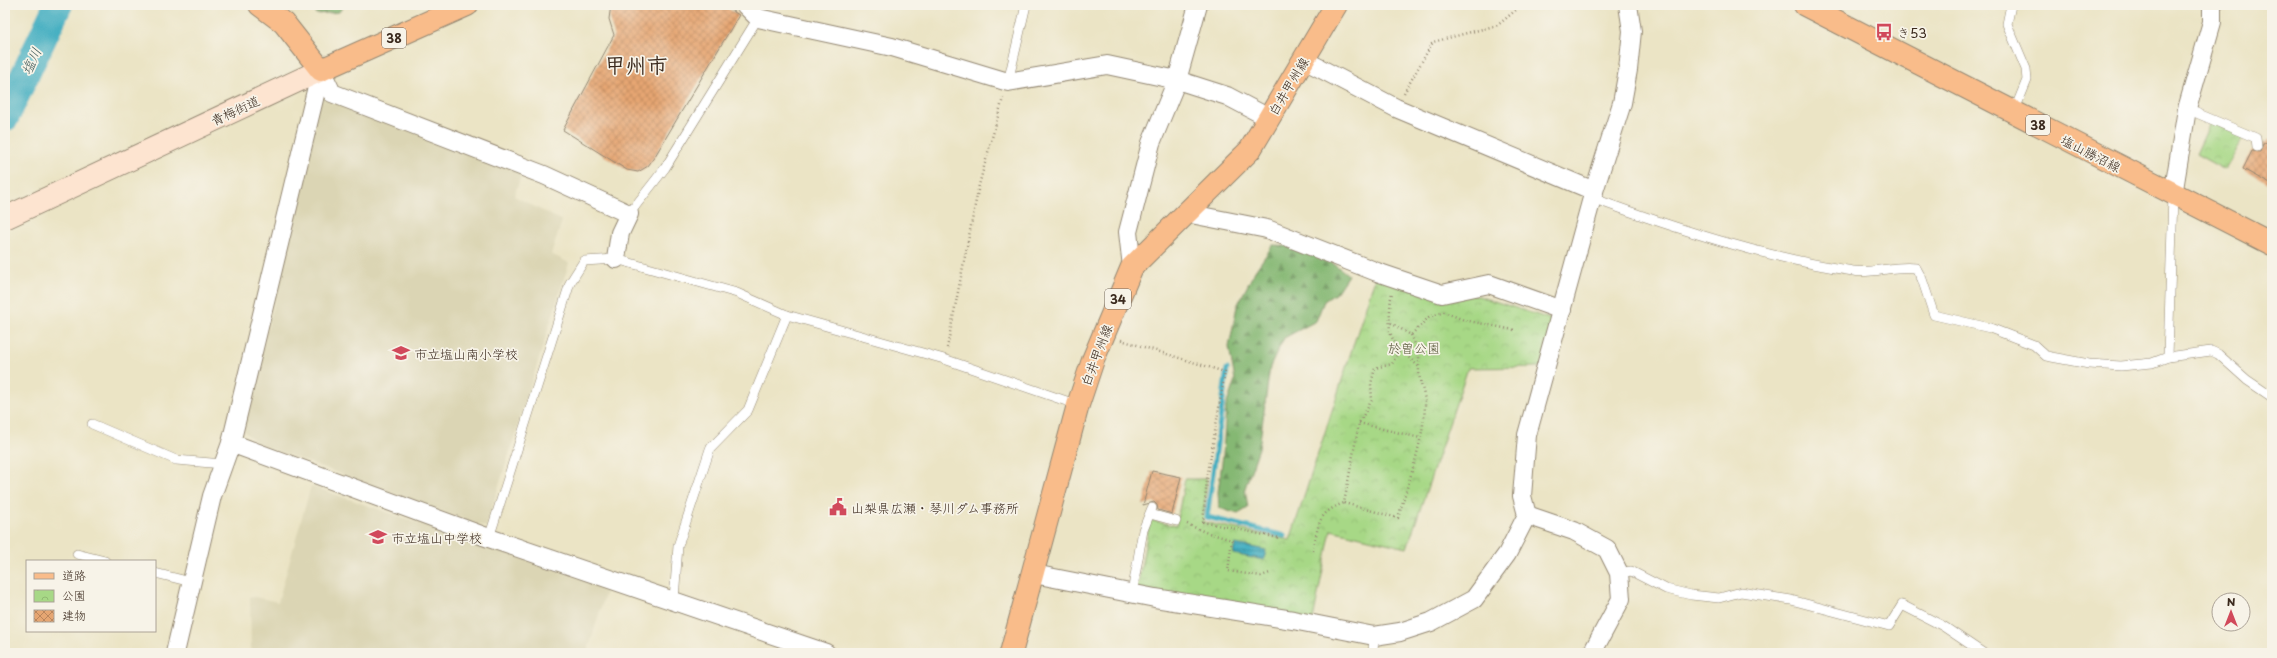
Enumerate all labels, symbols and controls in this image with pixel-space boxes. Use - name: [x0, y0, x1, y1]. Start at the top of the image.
- bus stop icon: き53: [1874, 22, 1894, 42]
- place label: き53: [1897, 23, 1927, 42]
- road number: 38: [382, 28, 406, 48]
- water label: 塩川: [16, 44, 46, 78]
- district label: 甲州市: [605, 48, 668, 80]
- street label: 白井甲州線: [1263, 52, 1313, 119]
- street label: 青梅街道: [207, 90, 263, 130]
- road number: 38: [2026, 115, 2050, 135]
- street label: 塩山勝沼線: [2058, 130, 2125, 177]
- road number: 34: [1105, 289, 1131, 309]
- street label: 白井甲州線: [1075, 320, 1117, 389]
- park label: 於曽公園: [1388, 338, 1440, 357]
- school or university icon: 市立塩山南小学校: [391, 343, 411, 363]
- place label: 市立塩山南小学校: [414, 344, 518, 363]
- public building icon: 山梨県広瀬・琴川ダム事務所: [828, 497, 848, 517]
- place label: 山梨県広瀬・琴川ダム事務所: [851, 498, 1019, 517]
- school or university icon: 市立塩山中学校: [368, 527, 388, 547]
- place label: 市立塩山中学校: [391, 528, 482, 547]
- legend: [26, 560, 156, 632]
- text: 道路: [62, 566, 86, 584]
- text: 公園: [62, 586, 86, 604]
- north arrow: [2211, 592, 2251, 632]
- text: N: [2227, 593, 2236, 610]
- text: 建物: [62, 606, 86, 624]

